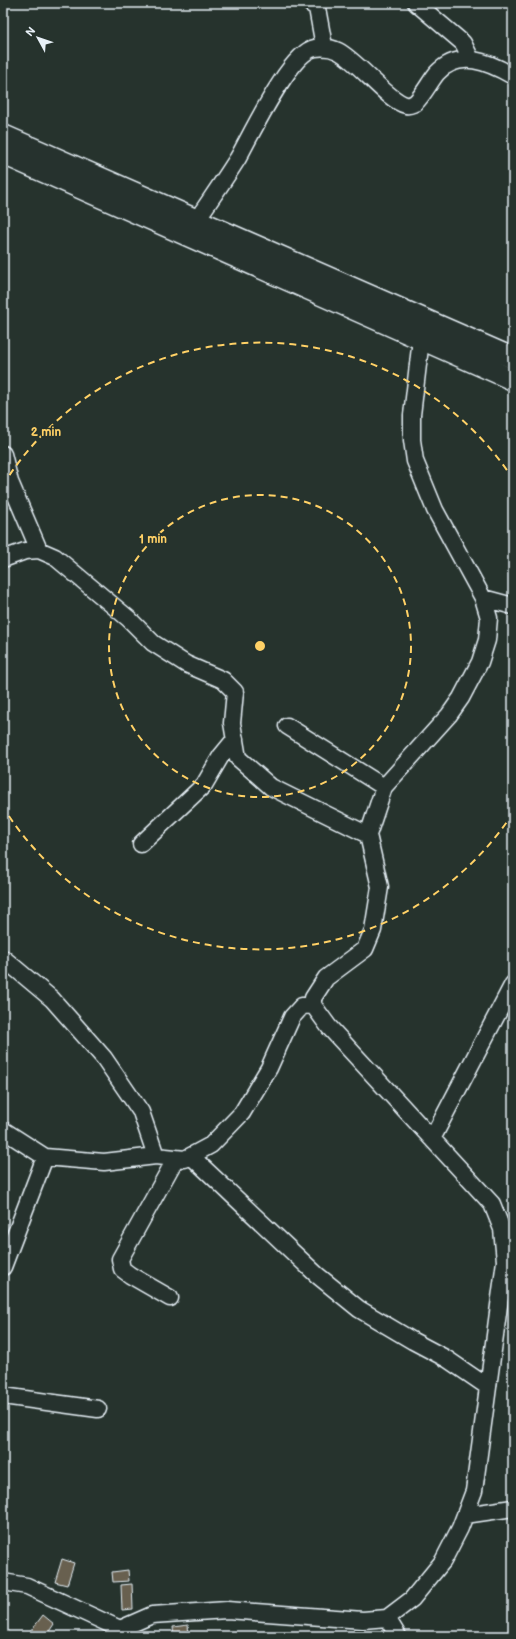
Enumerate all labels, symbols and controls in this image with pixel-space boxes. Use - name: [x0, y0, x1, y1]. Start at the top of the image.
- north arrow: [18, 18, 58, 58]
- text: N: [23, 25, 38, 39]
- text: 2 min: [31, 425, 61, 440]
- text: 1 min: [139, 532, 167, 547]
- centre of rings: [253, 639, 267, 653]

